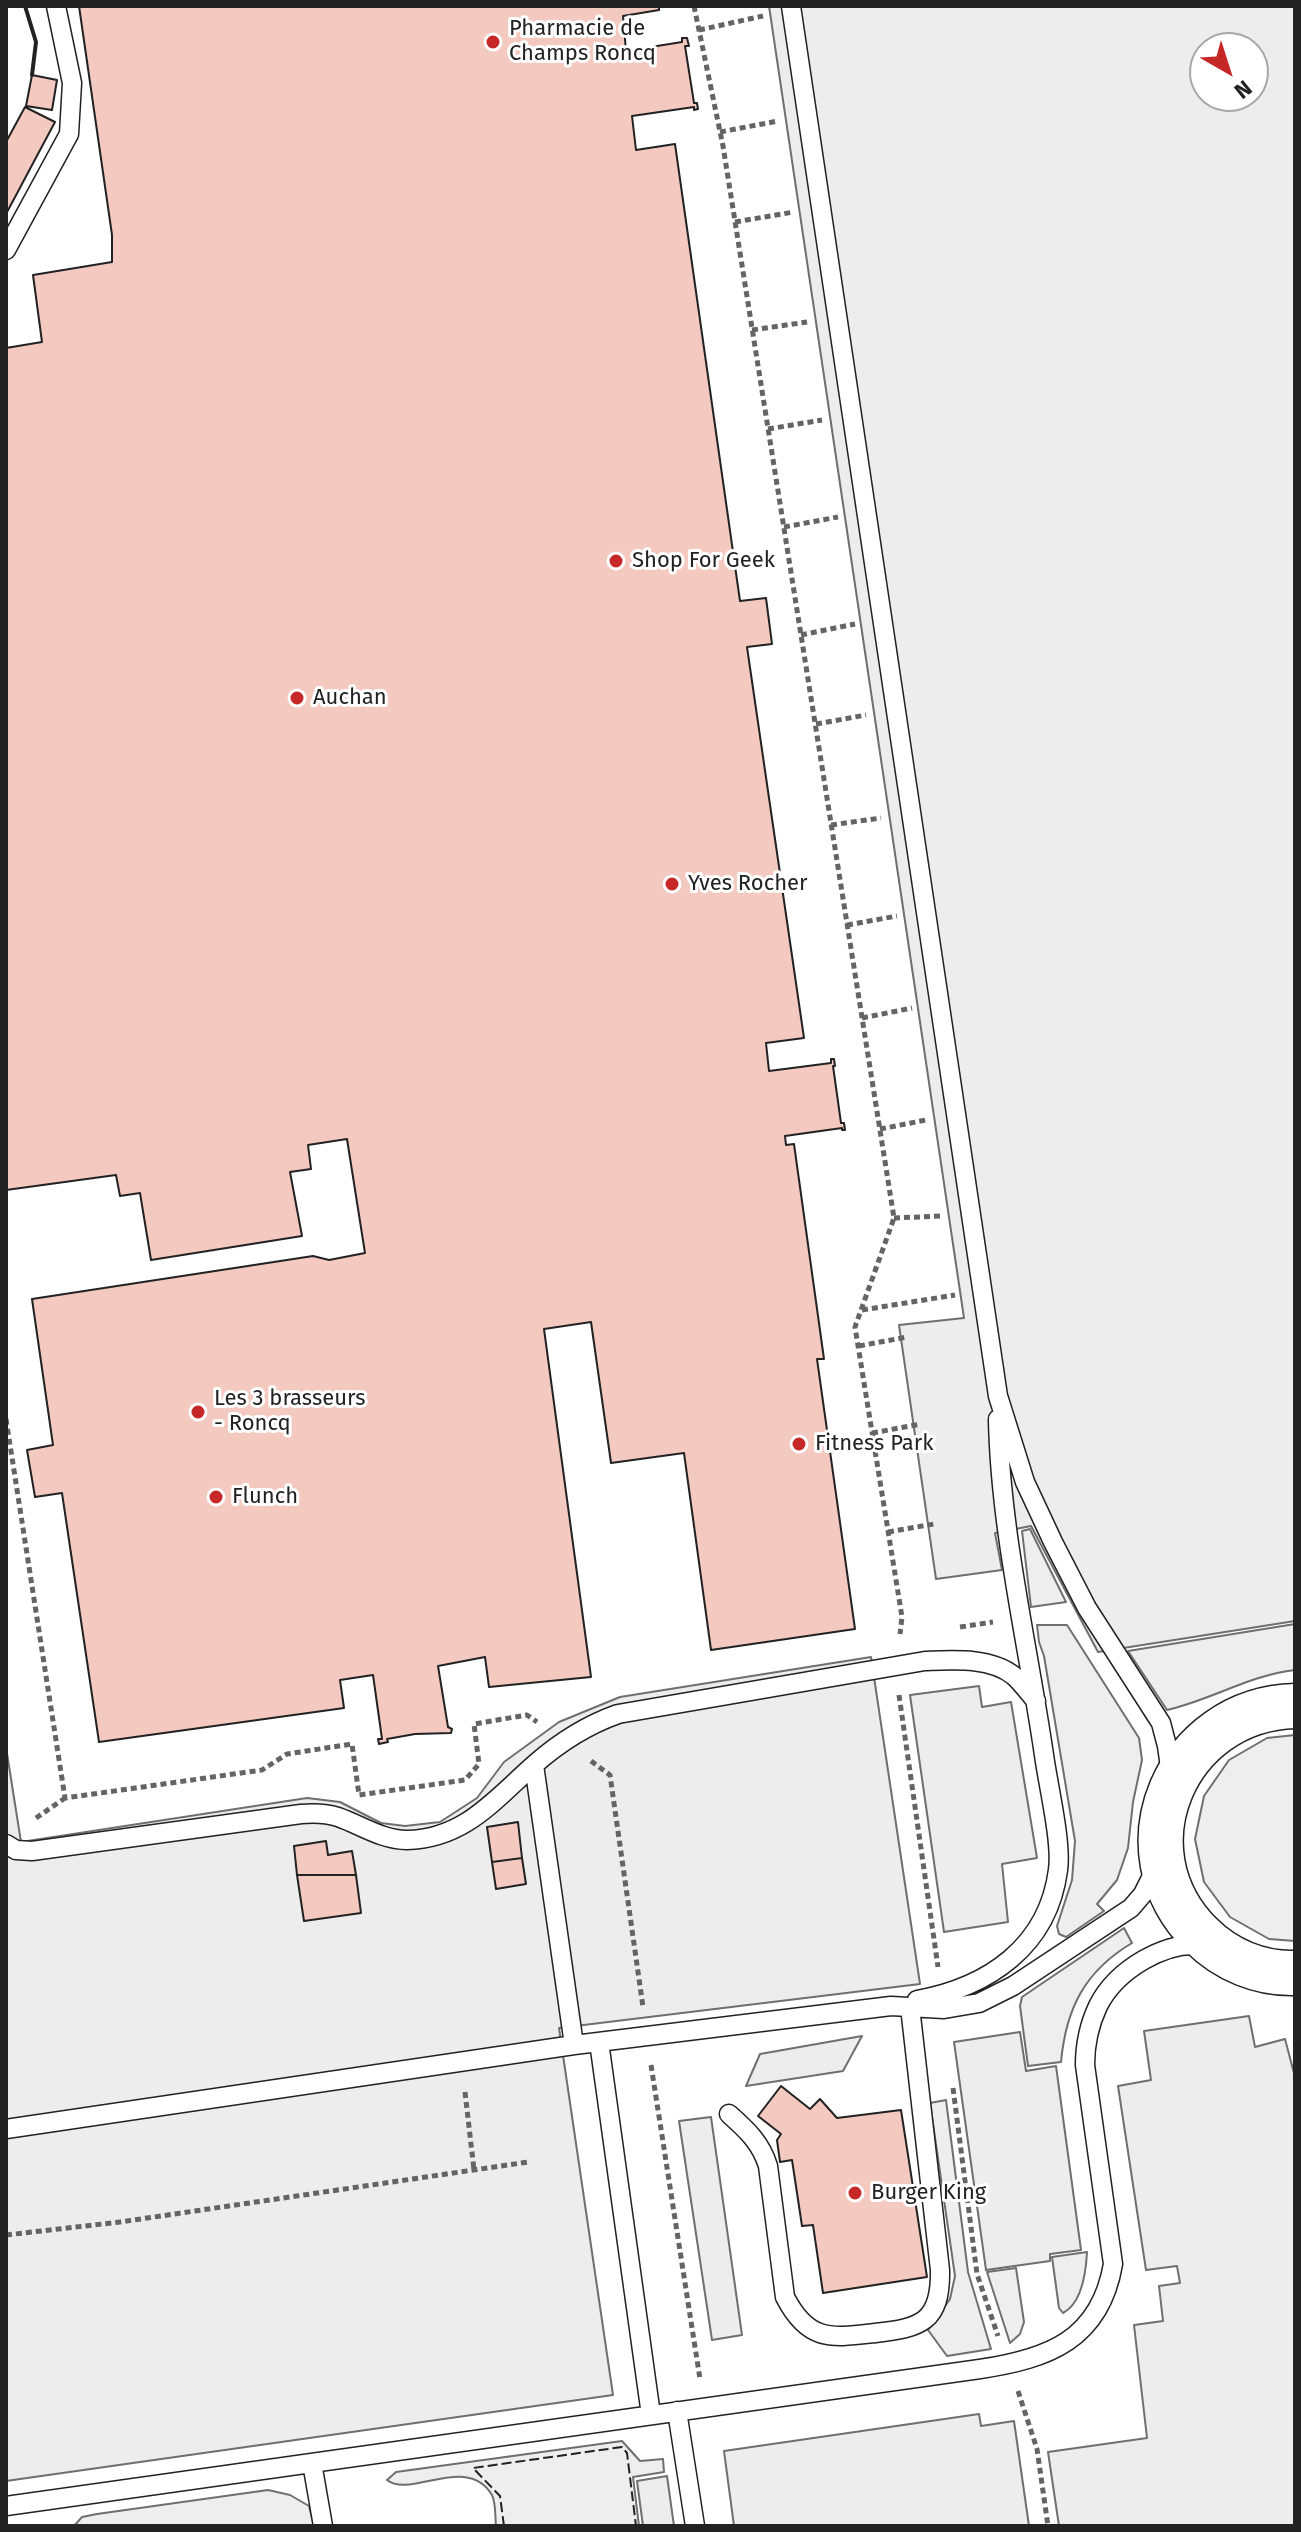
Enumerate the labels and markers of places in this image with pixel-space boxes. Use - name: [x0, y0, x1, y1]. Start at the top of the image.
- place label: Pharmacie de Champs Roncq: [509, 16, 656, 68]
- marker: Pharmacie de Champs Roncq: [484, 33, 502, 51]
- place label: Shop For Geek: [632, 548, 775, 574]
- marker: Shop For Geek: [607, 552, 625, 570]
- place label: Auchan: [313, 685, 387, 711]
- marker: Auchan: [288, 689, 306, 707]
- place label: Yves Rocher: [688, 871, 808, 897]
- marker: Yves Rocher: [663, 875, 681, 893]
- place label: Les 3 brasseurs - Roncq: [214, 1386, 365, 1438]
- marker: Les 3 brasseurs - Roncq: [189, 1403, 207, 1421]
- place label: Fitness Park: [815, 1431, 934, 1457]
- marker: Fitness Park: [790, 1435, 808, 1453]
- place label: Flunch: [232, 1484, 298, 1510]
- marker: Flunch: [207, 1488, 225, 1506]
- place label: Burger King: [871, 2180, 986, 2206]
- marker: Burger King: [846, 2184, 864, 2202]

